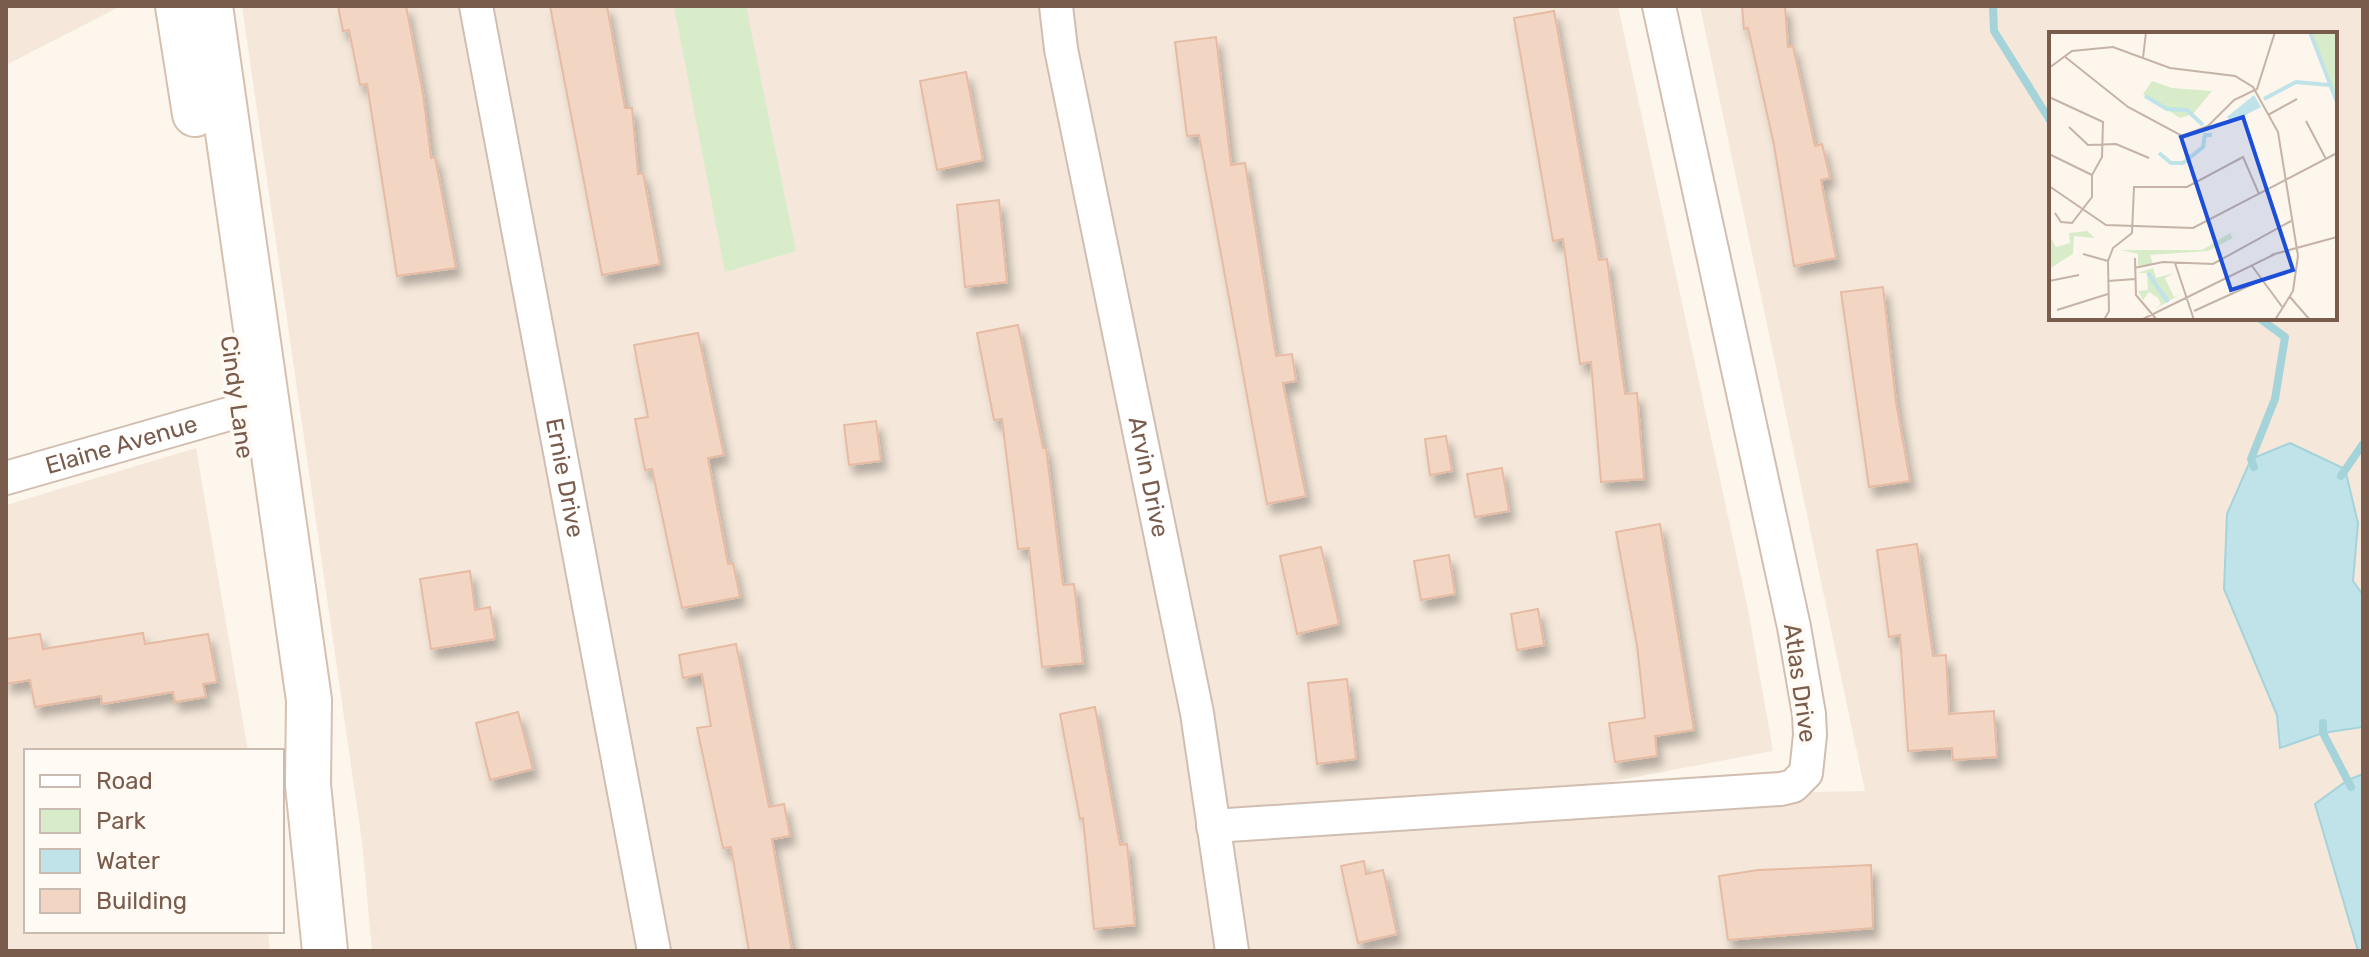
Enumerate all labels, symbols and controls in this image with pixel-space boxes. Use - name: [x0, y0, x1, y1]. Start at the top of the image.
- inset map: [2049, 32, 2337, 320]
- street label: Cindy Lane: [215, 334, 259, 460]
- street label: Elaine Avenue: [42, 410, 201, 480]
- street label: Arvin Drive: [1123, 414, 1175, 540]
- street label: Ernie Drive: [540, 416, 590, 540]
- street label: Atlas Drive: [1778, 622, 1822, 744]
- legend: [24, 749, 284, 933]
- text: Road: [96, 767, 153, 795]
- text: Park: [96, 807, 147, 835]
- text: Water: [96, 847, 160, 875]
- text: Building: [96, 887, 187, 915]

